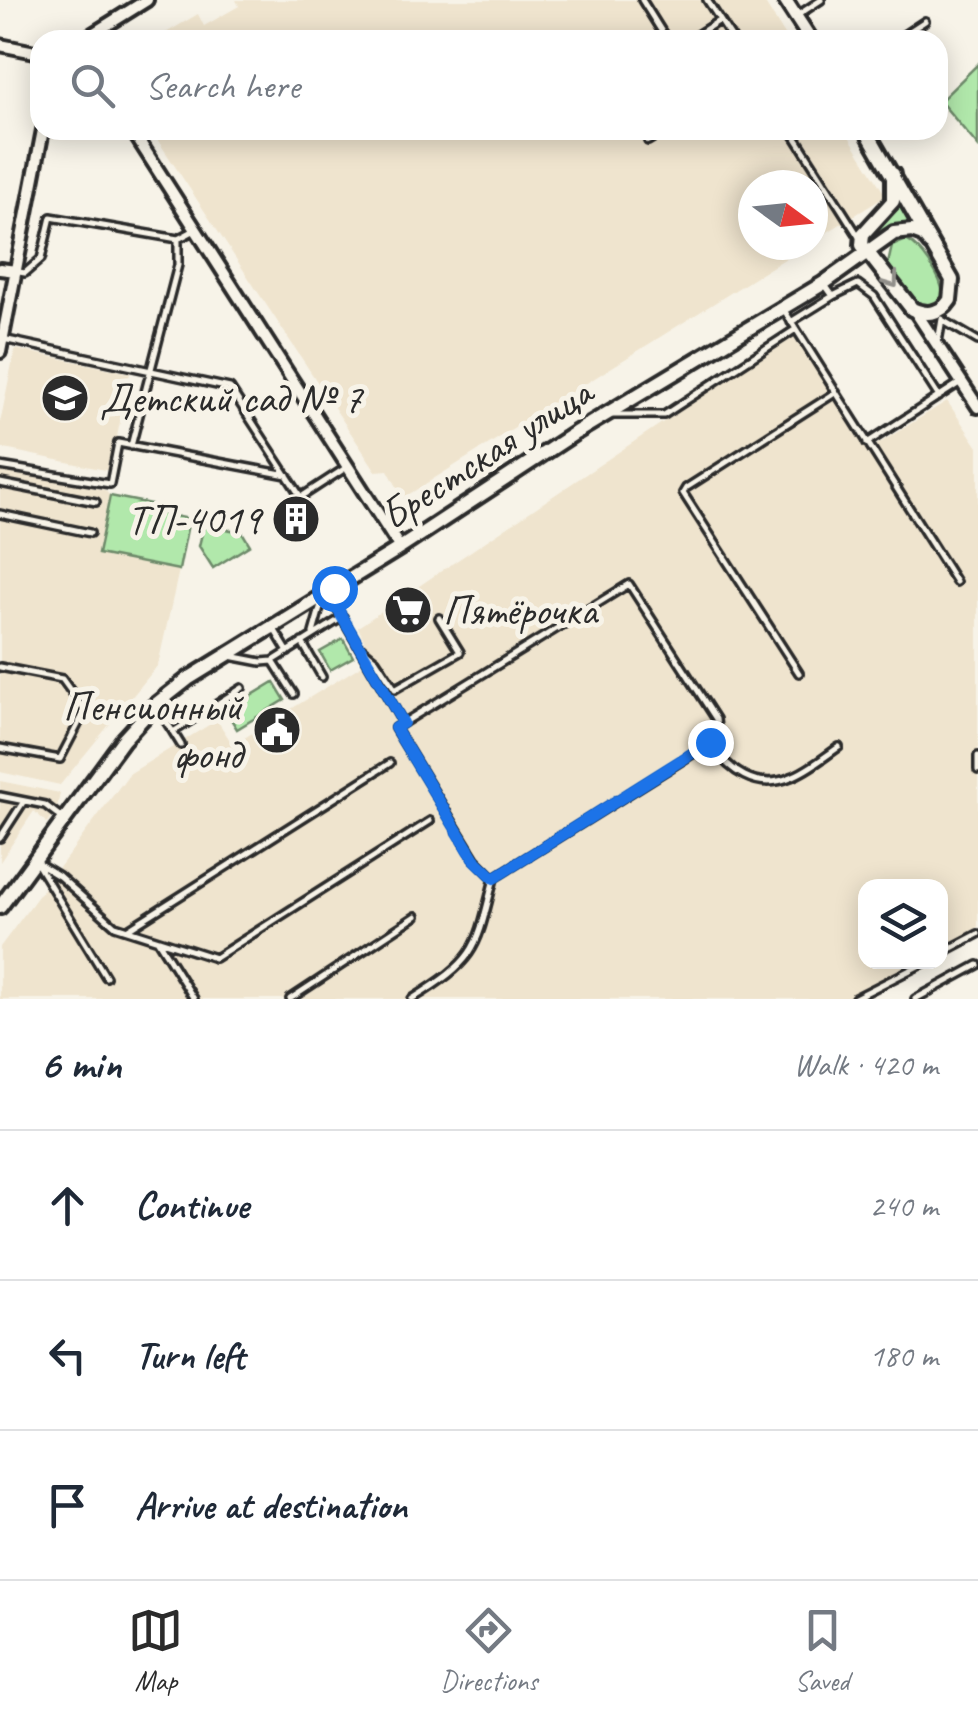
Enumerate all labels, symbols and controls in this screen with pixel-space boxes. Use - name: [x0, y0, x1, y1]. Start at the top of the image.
- search box: [30, 30, 948, 140]
- icon: search: [65, 58, 120, 113]
- text: Search here: [145, 62, 300, 109]
- north arrow: [738, 170, 828, 260]
- one-way arrow: [880, 270, 897, 288]
- street label: Брестская улица: [370, 364, 605, 542]
- school or university icon: Детский сад № 7: [39, 372, 91, 424]
- place label: Детский сад № 7: [100, 372, 364, 425]
- place label: ТП-4019: [127, 493, 264, 546]
- building icon: ТП-4019: [270, 493, 322, 545]
- route start: [312, 566, 358, 612]
- supermarket icon: Пятёрочка: [382, 584, 434, 636]
- place label: Пятёрочка: [443, 584, 600, 637]
- place label: Пенсионный фонд: [63, 680, 246, 781]
- public building icon: Пенсионный фонд: [251, 704, 303, 756]
- route end: [688, 720, 734, 766]
- map controls: [858, 879, 948, 969]
- button: layers: [858, 879, 948, 969]
- text: 6 min: [40, 1038, 121, 1091]
- text: Walk · 420 m: [794, 1044, 938, 1085]
- icon: ahead: [40, 1178, 95, 1233]
- text: Continue: [135, 1182, 249, 1229]
- text: 240 m: [869, 1185, 938, 1226]
- icon: left: [40, 1328, 95, 1383]
- text: Turn left: [135, 1332, 245, 1379]
- text: 180 m: [869, 1335, 938, 1376]
- icon: arrive: [40, 1478, 95, 1533]
- text: Arrive at destination: [135, 1482, 407, 1529]
- tab: Map: [128, 1603, 183, 1698]
- tab: Directions: [440, 1603, 538, 1698]
- tab: Saved: [795, 1603, 850, 1698]

